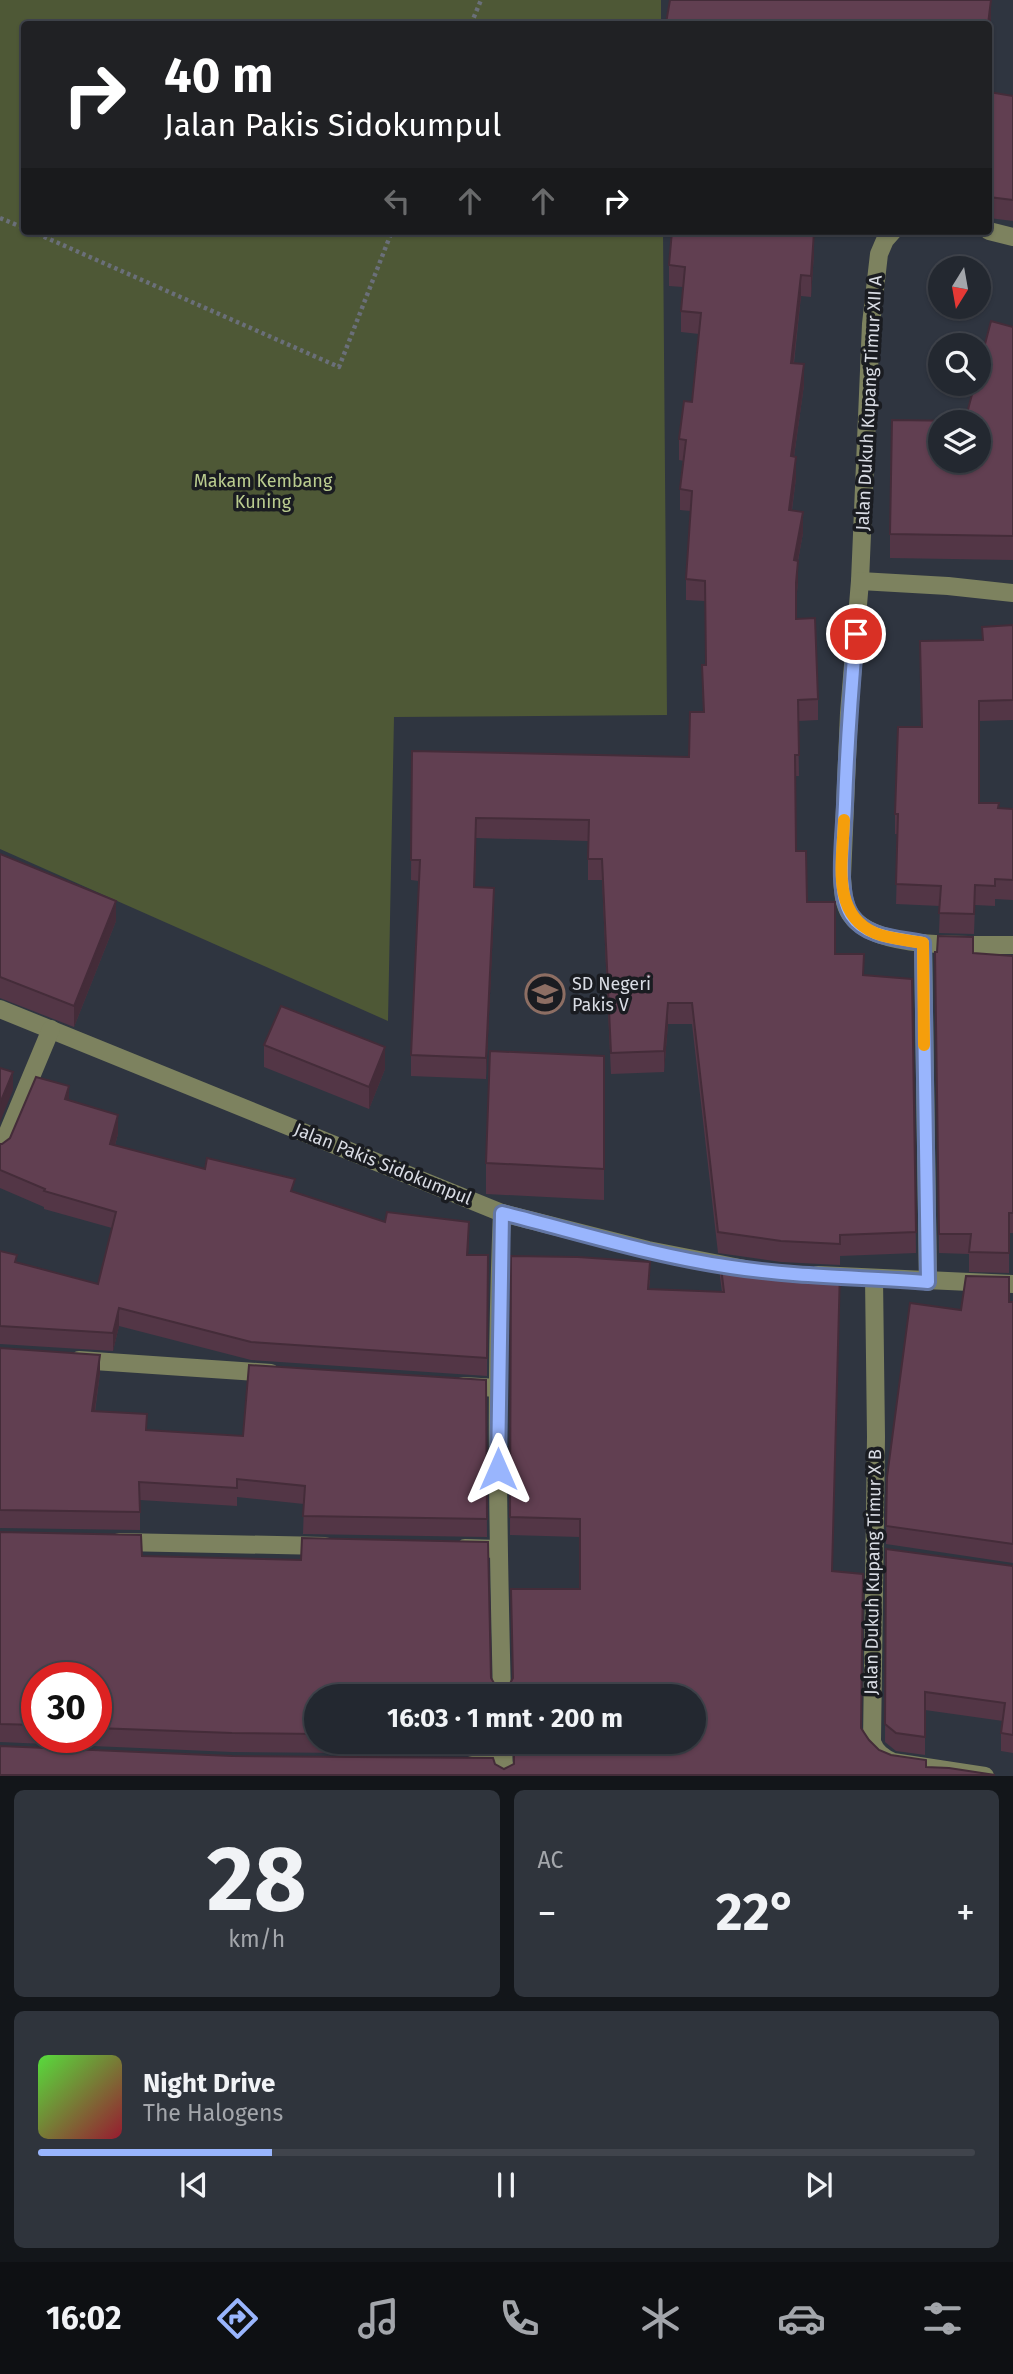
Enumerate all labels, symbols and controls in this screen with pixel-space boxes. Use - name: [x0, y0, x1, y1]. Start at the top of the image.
- text: 40 m: [164, 46, 273, 105]
- icon: right: [49, 49, 140, 140]
- text: Jalan Pakis Sidokumpul: [164, 106, 501, 144]
- icon: left: [378, 182, 416, 220]
- icon: ahead: [451, 182, 489, 220]
- icon: ahead: [524, 182, 562, 220]
- icon: right: [597, 182, 635, 220]
- north arrow: [928, 256, 990, 318]
- map controls: [928, 256, 991, 473]
- street label: Jalan Dukuh Kupang Timur XII A: [851, 274, 887, 531]
- button: search: [928, 333, 991, 396]
- button: layers: [928, 410, 991, 473]
- park label: Makam Kembang Kuning: [194, 470, 333, 513]
- pin: [826, 604, 886, 664]
- icon: arrive: [837, 615, 875, 653]
- school or university icon: SD Negeri Pakis V: [524, 973, 566, 1015]
- place label: SD Negeri Pakis V: [572, 973, 651, 1016]
- street label: Jalan Pakis Sidokumpul: [291, 1118, 475, 1210]
- position arrow: [461, 1432, 535, 1506]
- street label: Jalan Dukuh Kupang Timur X B: [860, 1449, 886, 1695]
- speed limit sign: 30: [21, 1662, 112, 1753]
- text: 16:03 · 1 mnt · 200 m: [387, 1703, 623, 1734]
- text: 28: [207, 1825, 307, 1934]
- text: AC: [538, 1846, 563, 1874]
- text: 22°: [716, 1881, 797, 1944]
- text: −: [538, 1890, 557, 1936]
- text: +: [956, 1890, 975, 1936]
- text: km/h: [228, 1925, 285, 1953]
- text: Night Drive: [143, 2068, 275, 2099]
- text: The Halogens: [143, 2099, 283, 2127]
- icon: previous: [175, 2166, 213, 2204]
- icon: pause: [487, 2166, 525, 2204]
- icon: next: [800, 2166, 838, 2204]
- icon: directions: [213, 2294, 262, 2343]
- icon: music: [354, 2294, 403, 2343]
- icon: phone: [495, 2294, 544, 2343]
- icon: climate: [636, 2294, 685, 2343]
- icon: car: [777, 2294, 826, 2343]
- icon: filters: [918, 2294, 967, 2343]
- text: 16:02: [46, 2299, 121, 2337]

